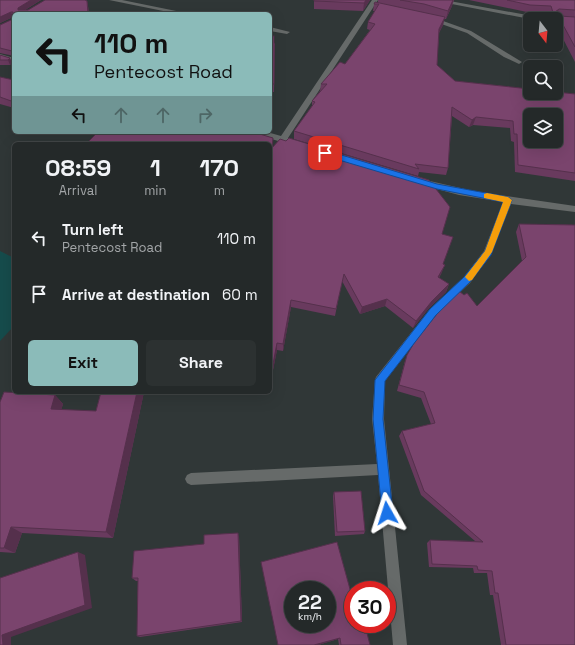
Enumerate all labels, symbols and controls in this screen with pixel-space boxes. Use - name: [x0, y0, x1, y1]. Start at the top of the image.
- north arrow: [523, 12, 563, 52]
- map controls: [523, 12, 563, 148]
- text: 110 m: [94, 25, 168, 61]
- icon: left: [28, 28, 80, 80]
- text: Pentecost Road: [94, 60, 233, 83]
- button: search: [523, 60, 563, 100]
- icon: left: [68, 104, 90, 126]
- icon: ahead: [110, 104, 132, 126]
- icon: ahead: [152, 104, 174, 126]
- icon: right: [194, 104, 216, 126]
- button: layers: [523, 108, 563, 148]
- pin: [308, 136, 342, 170]
- icon: arrive: [314, 142, 336, 164]
- text: 08:59: [45, 152, 111, 183]
- text: 1: [150, 152, 161, 183]
- text: 170: [199, 152, 239, 183]
- text: Arrival: [59, 182, 97, 199]
- text: min: [144, 182, 167, 199]
- text: m: [214, 182, 225, 199]
- text: Turn left: [62, 220, 124, 239]
- icon: left: [28, 227, 50, 249]
- text: 110 m: [217, 229, 256, 248]
- text: Pentecost Road: [62, 239, 162, 256]
- icon: arrive: [28, 283, 50, 305]
- text: Arrive at destination: [62, 285, 210, 304]
- text: 60 m: [222, 285, 258, 304]
- button: Exit: [28, 340, 138, 386]
- button: Share: [146, 340, 256, 386]
- position arrow: [366, 492, 408, 534]
- speed limit sign: 30: [344, 581, 396, 633]
- text: 22: [298, 589, 322, 615]
- text: km/h: [298, 610, 322, 623]

